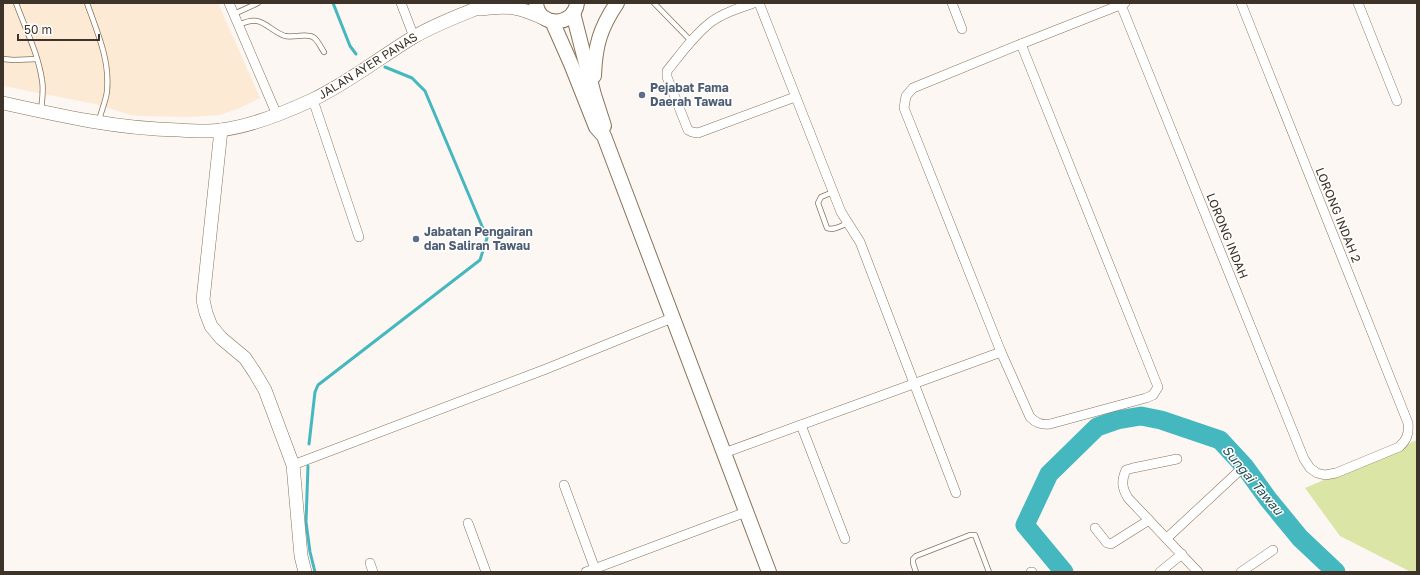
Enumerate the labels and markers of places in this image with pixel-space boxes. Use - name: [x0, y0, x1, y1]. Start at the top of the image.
- place label: Pejabat Fama Daerah Tawau: [650, 80, 732, 109]
- marker: Pejabat Fama Daerah Tawau: [637, 90, 647, 100]
- place label: Jabatan Pengairan dan Saliran Tawau: [424, 224, 533, 253]
- marker: Jabatan Pengairan dan Saliran Tawau: [411, 234, 421, 244]

